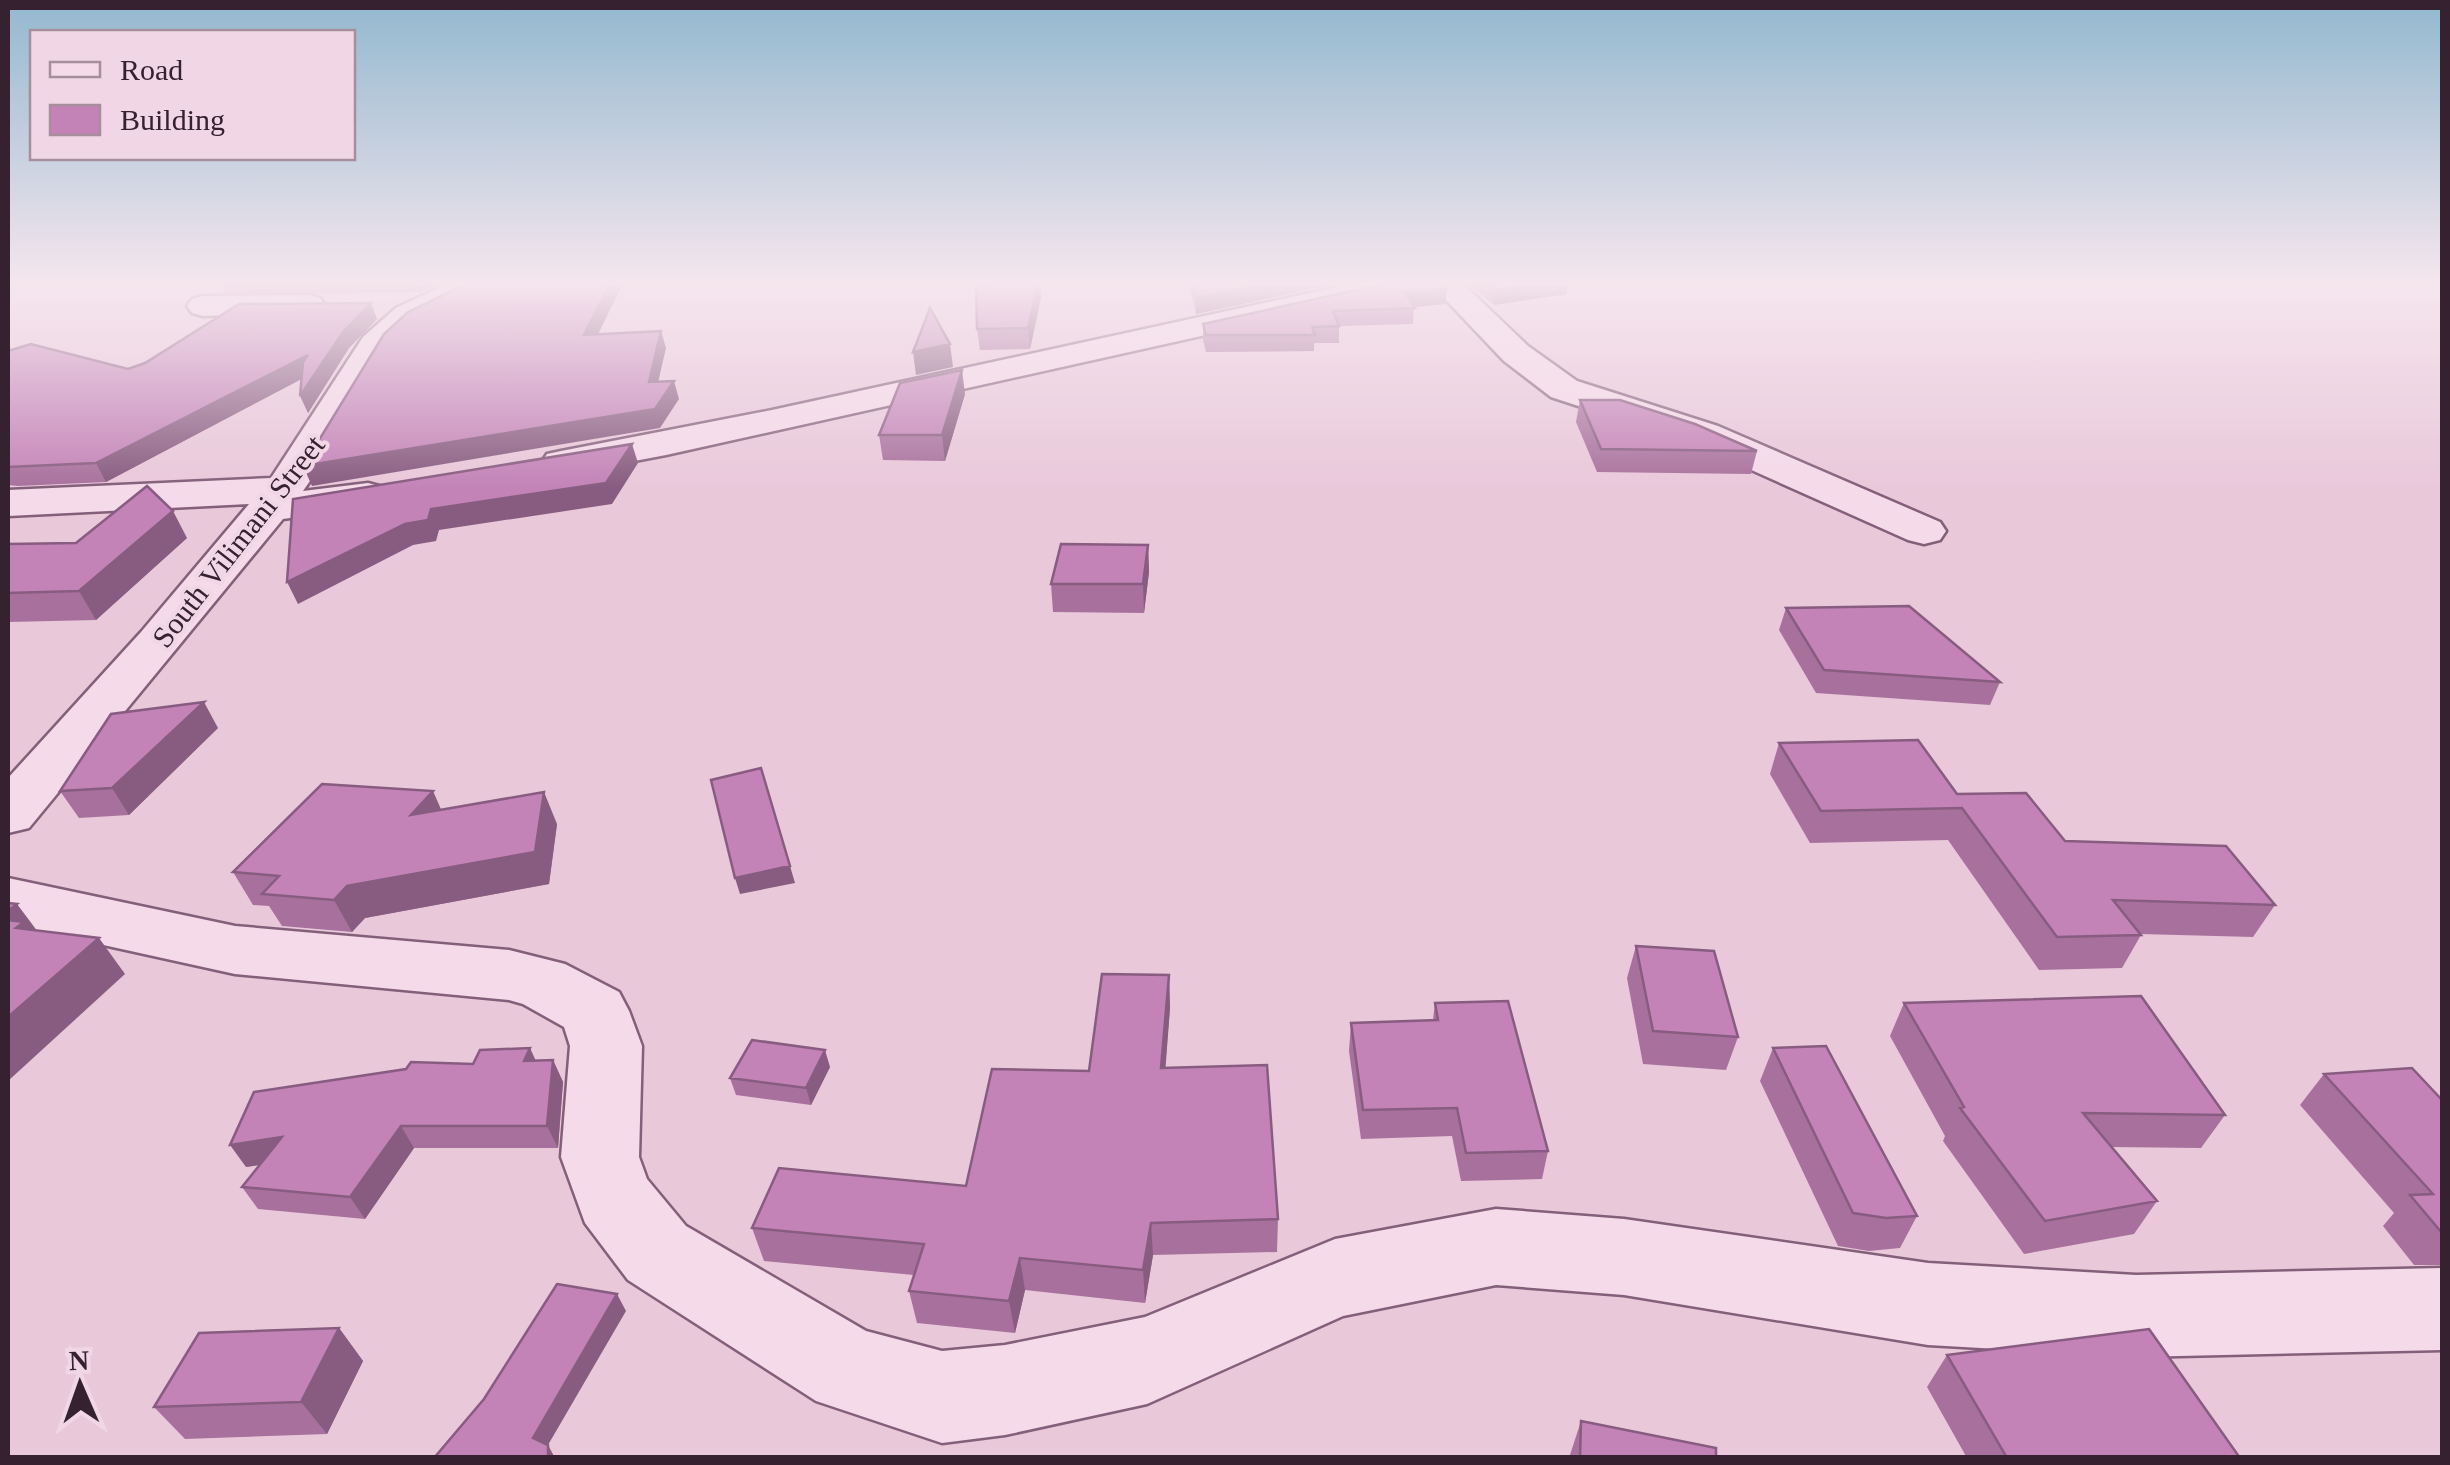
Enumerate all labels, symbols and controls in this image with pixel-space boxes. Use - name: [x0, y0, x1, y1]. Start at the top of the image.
- legend: [30, 30, 355, 160]
- text: Road: [120, 53, 183, 86]
- text: Building: [120, 103, 225, 136]
- street label: South Vilimani Street: [145, 428, 331, 653]
- north arrow: [30, 1335, 130, 1435]
- text: N: [68, 1345, 90, 1376]

